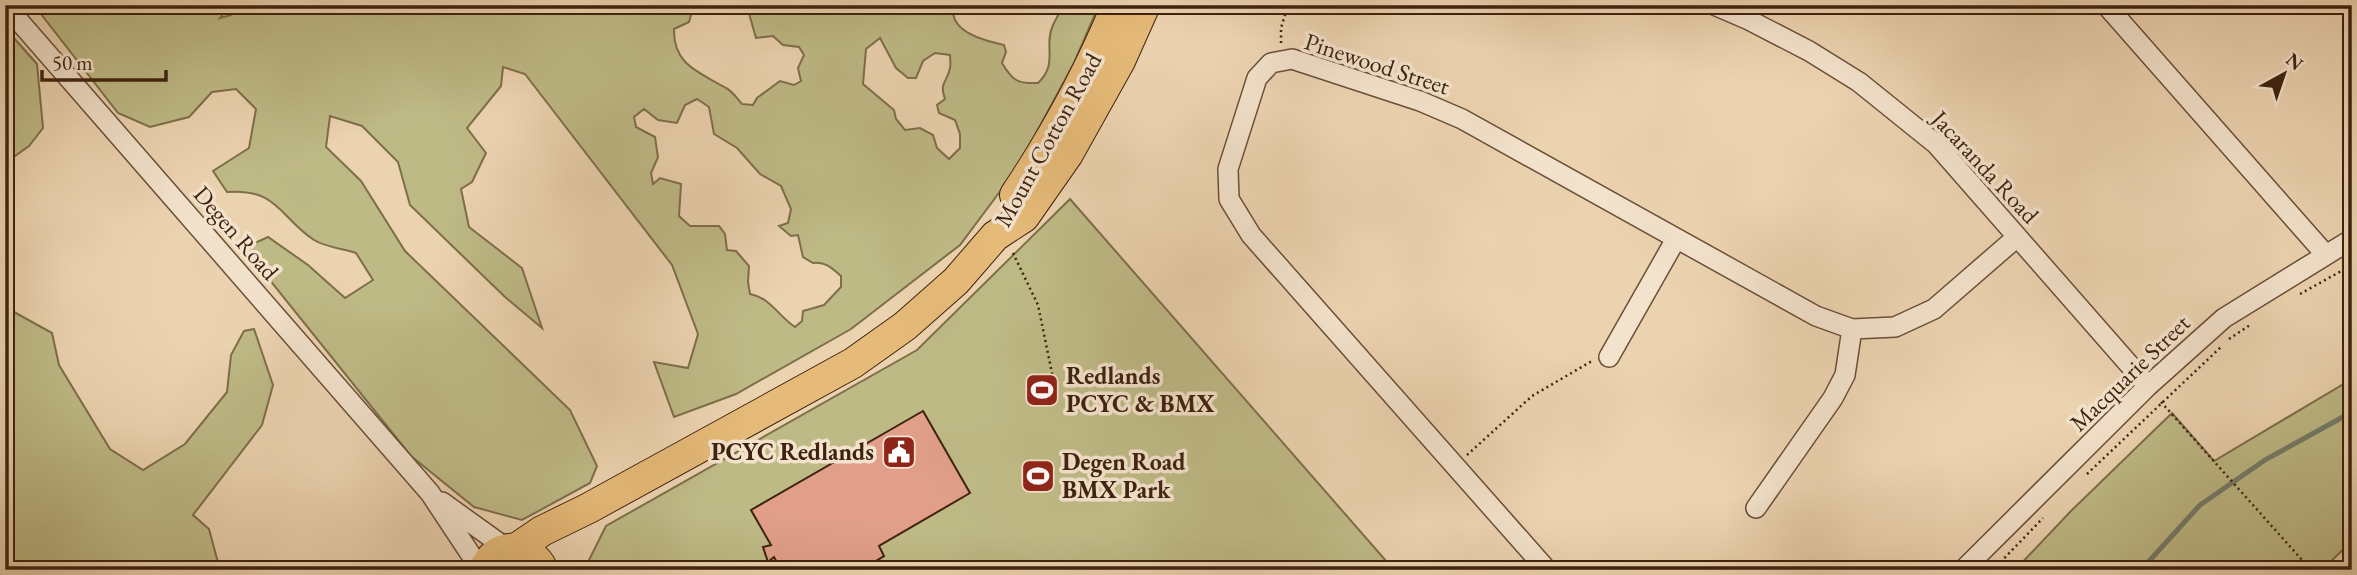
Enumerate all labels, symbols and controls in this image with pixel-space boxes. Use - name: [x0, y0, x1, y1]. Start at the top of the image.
- street label: Pinewood Street: [1301, 26, 1454, 102]
- scale bar: [42, 38, 166, 82]
- north arrow: [2248, 38, 2318, 108]
- street label: Mount Cotton Road: [987, 47, 1109, 232]
- text: N: [2281, 47, 2309, 76]
- text: 50 m: [52, 49, 93, 76]
- street label: Jacaranda Road: [1924, 102, 2046, 230]
- street label: Degen Road: [187, 179, 286, 287]
- street label: Macquarie Street: [2063, 307, 2197, 438]
- place label: Redlands PCYC & BMX: [1066, 360, 1215, 419]
- sports icon: Redlands PCYC & BMX: [1023, 371, 1061, 409]
- public building icon: PCYC Redlands: [880, 433, 918, 471]
- place label: PCYC Redlands: [711, 436, 874, 467]
- place label: Degen Road BMX Park: [1062, 446, 1186, 505]
- sports icon: Degen Road BMX Park: [1019, 457, 1057, 495]

